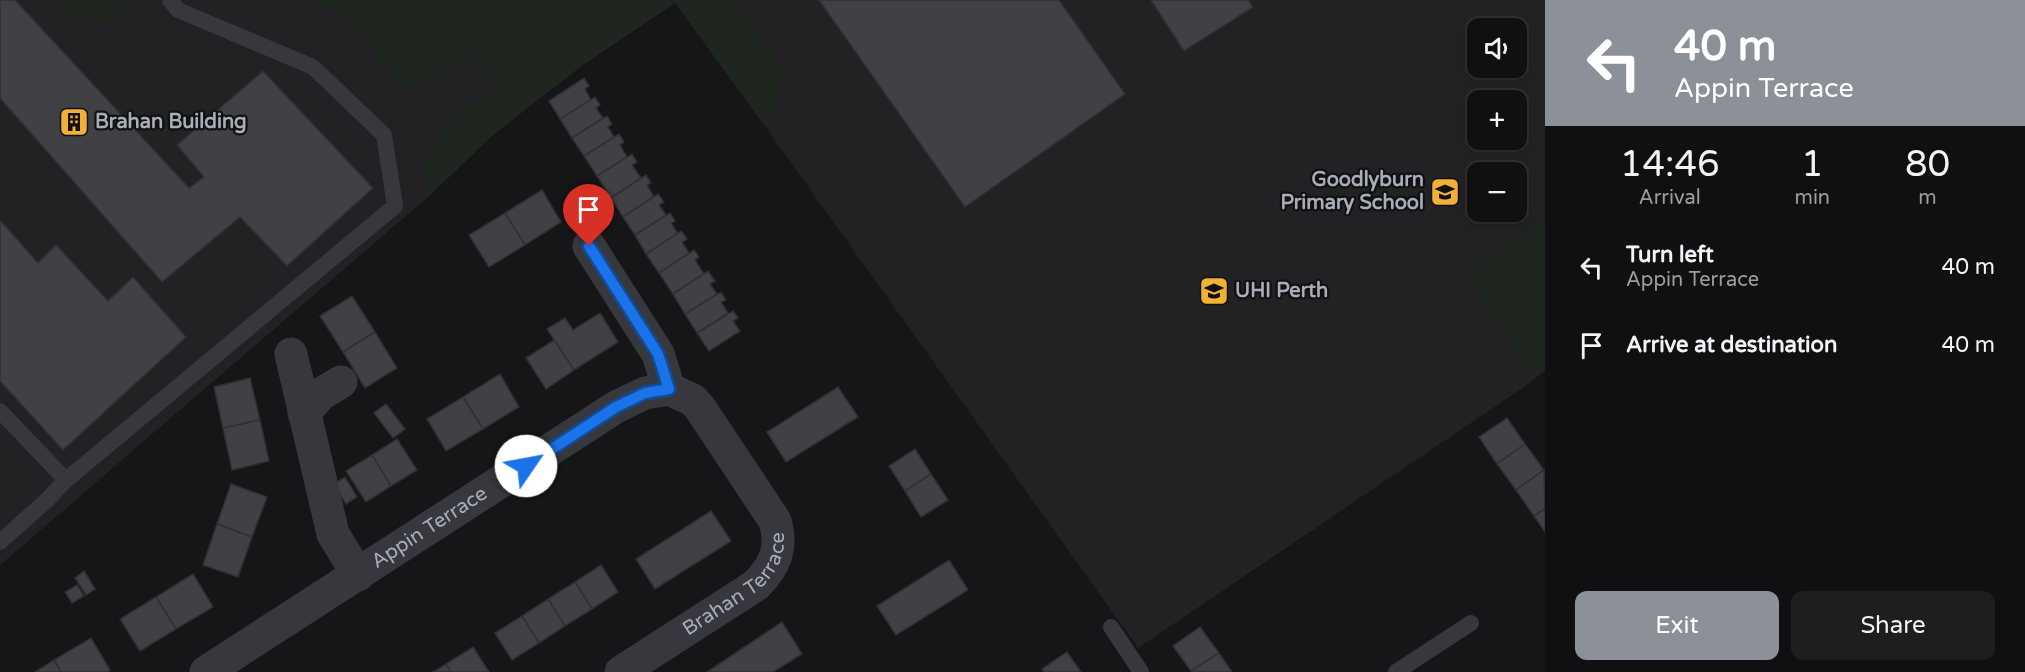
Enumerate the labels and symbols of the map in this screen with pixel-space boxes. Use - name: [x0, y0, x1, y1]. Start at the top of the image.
- building icon: Brahan Building: [58, 106, 90, 138]
- place label: Brahan Building: [95, 110, 247, 134]
- place label: Goodlyburn Primary School: [1280, 168, 1424, 215]
- school or university icon: Goodlyburn Primary School: [1429, 176, 1461, 208]
- pin: [563, 184, 614, 246]
- school or university icon: UHI Perth: [1198, 275, 1230, 307]
- place label: UHI Perth: [1235, 279, 1328, 303]
- position arrow: [494, 434, 558, 498]
- street label: Appin Terrace: [367, 481, 492, 574]
- street label: Brahan Terrace: [678, 532, 790, 641]

